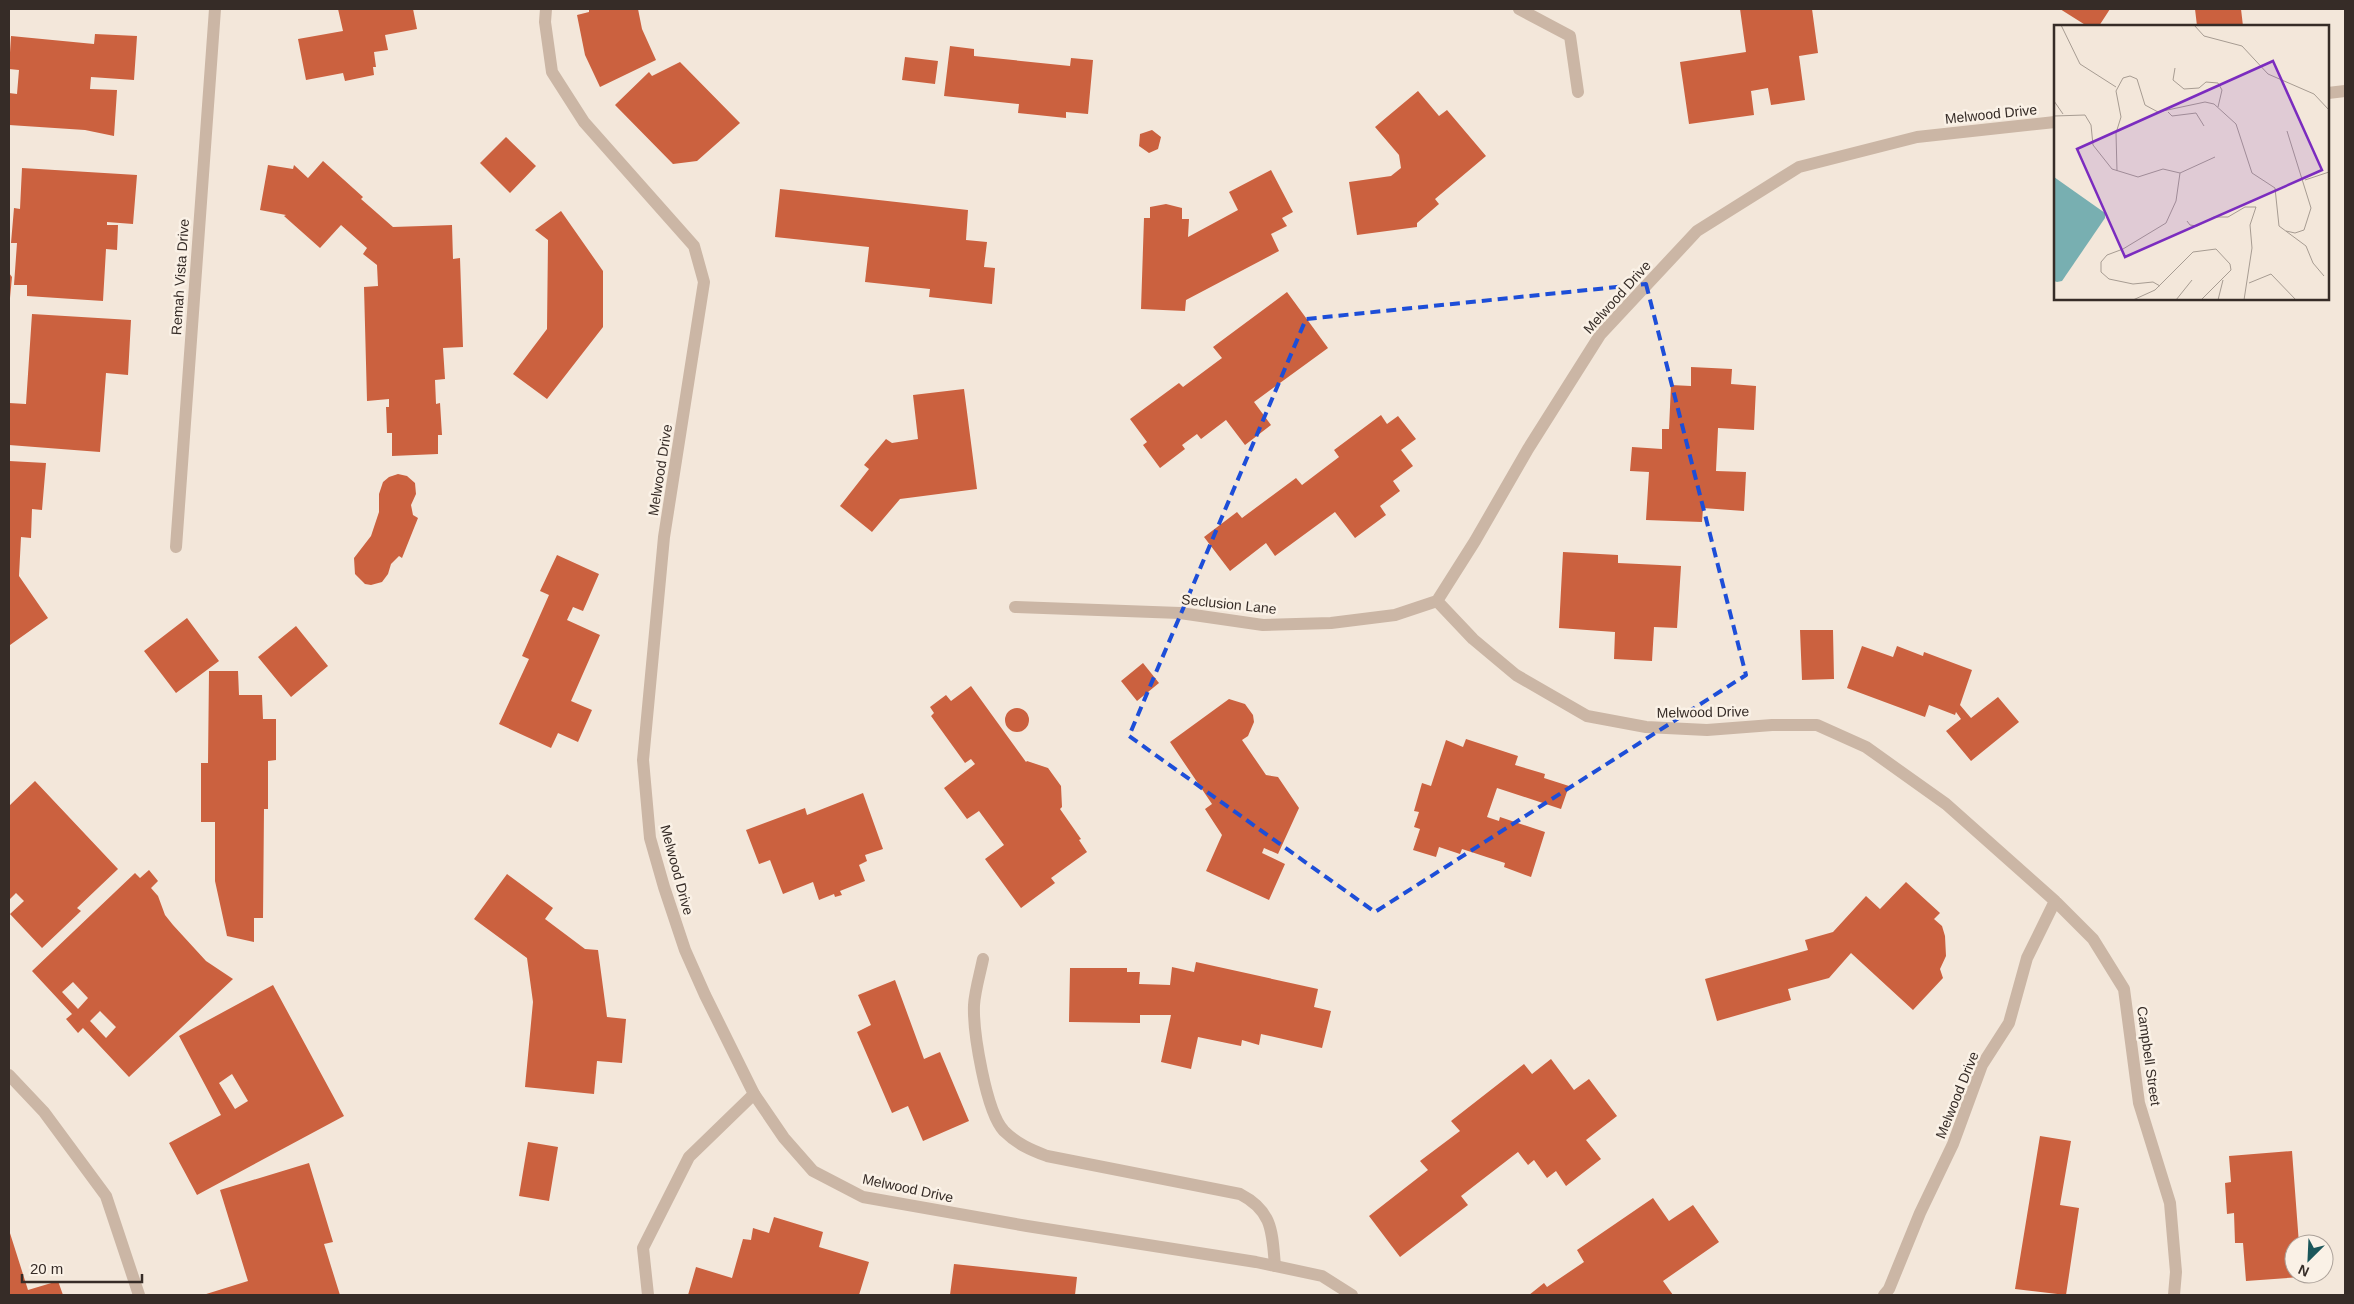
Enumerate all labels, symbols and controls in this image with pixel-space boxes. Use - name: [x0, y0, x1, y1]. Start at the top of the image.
- inset map: [2054, 25, 2329, 300]
- street label: Melwood Drive: [1944, 101, 2038, 127]
- street label: Remah Vista Drive: [168, 218, 192, 336]
- street label: Melwood Drive: [1580, 257, 1654, 337]
- street label: Melwood Drive: [645, 423, 675, 517]
- street label: Seclusion Lane: [1181, 591, 1278, 617]
- street label: Melwood Drive: [1657, 703, 1750, 721]
- street label: Melwood Drive: [657, 823, 697, 917]
- street label: Campbell Street: [2134, 1005, 2164, 1107]
- street label: Melwood Drive: [1932, 1049, 1982, 1141]
- street label: Melwood Drive: [861, 1171, 955, 1205]
- north arrow: [2284, 1234, 2334, 1284]
- scale bar: [22, 1252, 142, 1284]
- text: 20 m: [30, 1260, 63, 1277]
- text: N: [2296, 1262, 2312, 1280]

